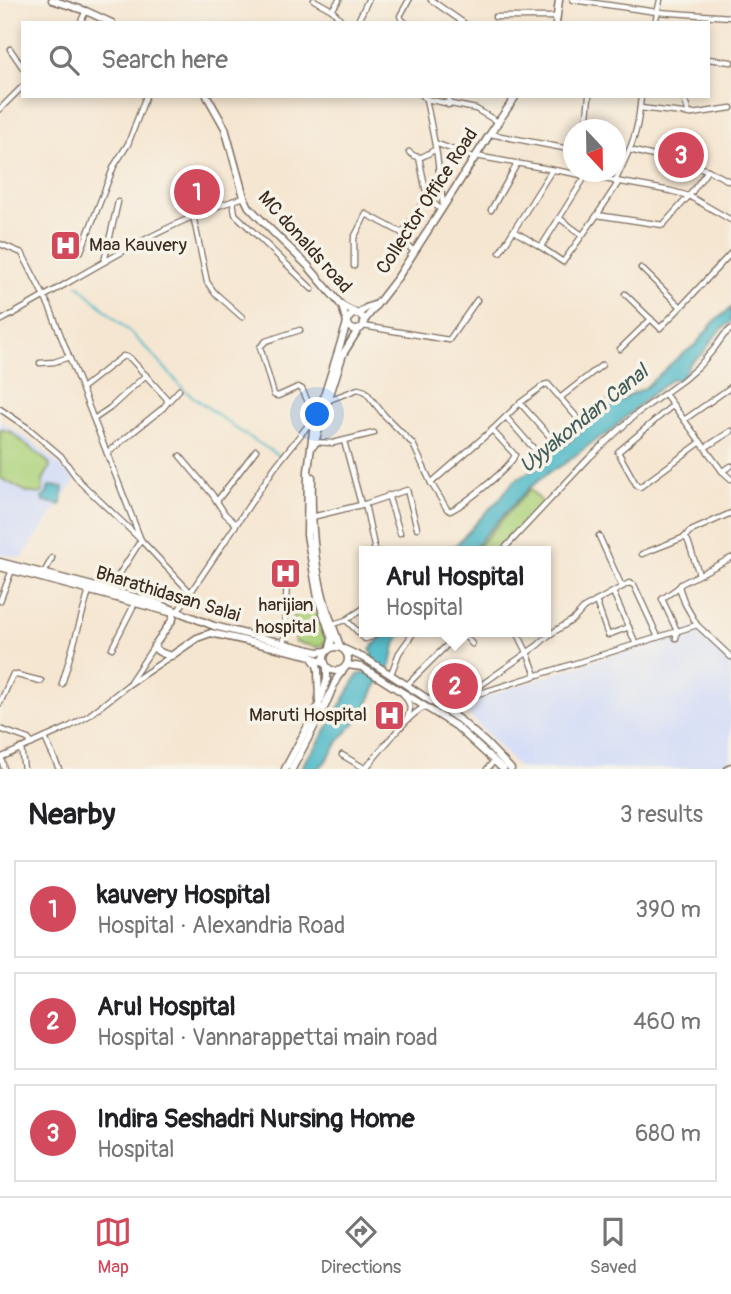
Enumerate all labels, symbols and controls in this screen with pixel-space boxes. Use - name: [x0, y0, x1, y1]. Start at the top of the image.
- search box: [21, 21, 710, 98]
- icon: search: [45, 41, 83, 79]
- text: Search here: [101, 44, 228, 76]
- north arrow: [563, 119, 626, 182]
- street label: Collector Office Road: [371, 124, 483, 278]
- pin: 3: [658, 129, 704, 181]
- pin: 1: [174, 166, 220, 218]
- street label: MC donalds road: [253, 186, 357, 298]
- hospital icon: Maa Kauvery: [49, 228, 83, 262]
- place label: Maa Kauvery: [89, 233, 187, 257]
- water label: Uyyakondan Canal: [514, 358, 655, 479]
- your location: [300, 397, 334, 431]
- popup: [359, 546, 551, 637]
- hospital icon: harijian hospital: [269, 557, 303, 591]
- street label: Bharathidasan Salai: [93, 561, 243, 627]
- text: Arul Hospital: [386, 561, 524, 593]
- place label: harijian hospital: [256, 593, 316, 639]
- text: Hospital: [386, 593, 463, 622]
- pin: 2: [432, 660, 478, 712]
- hospital icon: Maruti Hospital: [373, 698, 407, 732]
- place label: Maruti Hospital: [249, 703, 367, 727]
- text: Nearby: [28, 796, 115, 833]
- text: 3 results: [620, 800, 703, 829]
- text: kauvery Hospital: [97, 879, 271, 911]
- text: 1: [49, 895, 58, 924]
- text: 390 m: [635, 895, 701, 924]
- text: Hospital · Alexandria Road: [97, 911, 345, 940]
- text: Arul Hospital: [97, 991, 236, 1023]
- text: 2: [47, 1007, 59, 1036]
- text: 460 m: [633, 1007, 701, 1036]
- text: Hospital · Vannarappettai main road: [97, 1023, 438, 1052]
- text: Indira Seshadri Nursing Home: [97, 1103, 415, 1135]
- text: 3: [47, 1119, 59, 1148]
- text: 680 m: [635, 1119, 701, 1148]
- text: Hospital: [97, 1135, 175, 1164]
- tab: Map: [94, 1213, 132, 1279]
- tab: Directions: [321, 1213, 401, 1279]
- tab: Saved: [590, 1213, 637, 1279]

